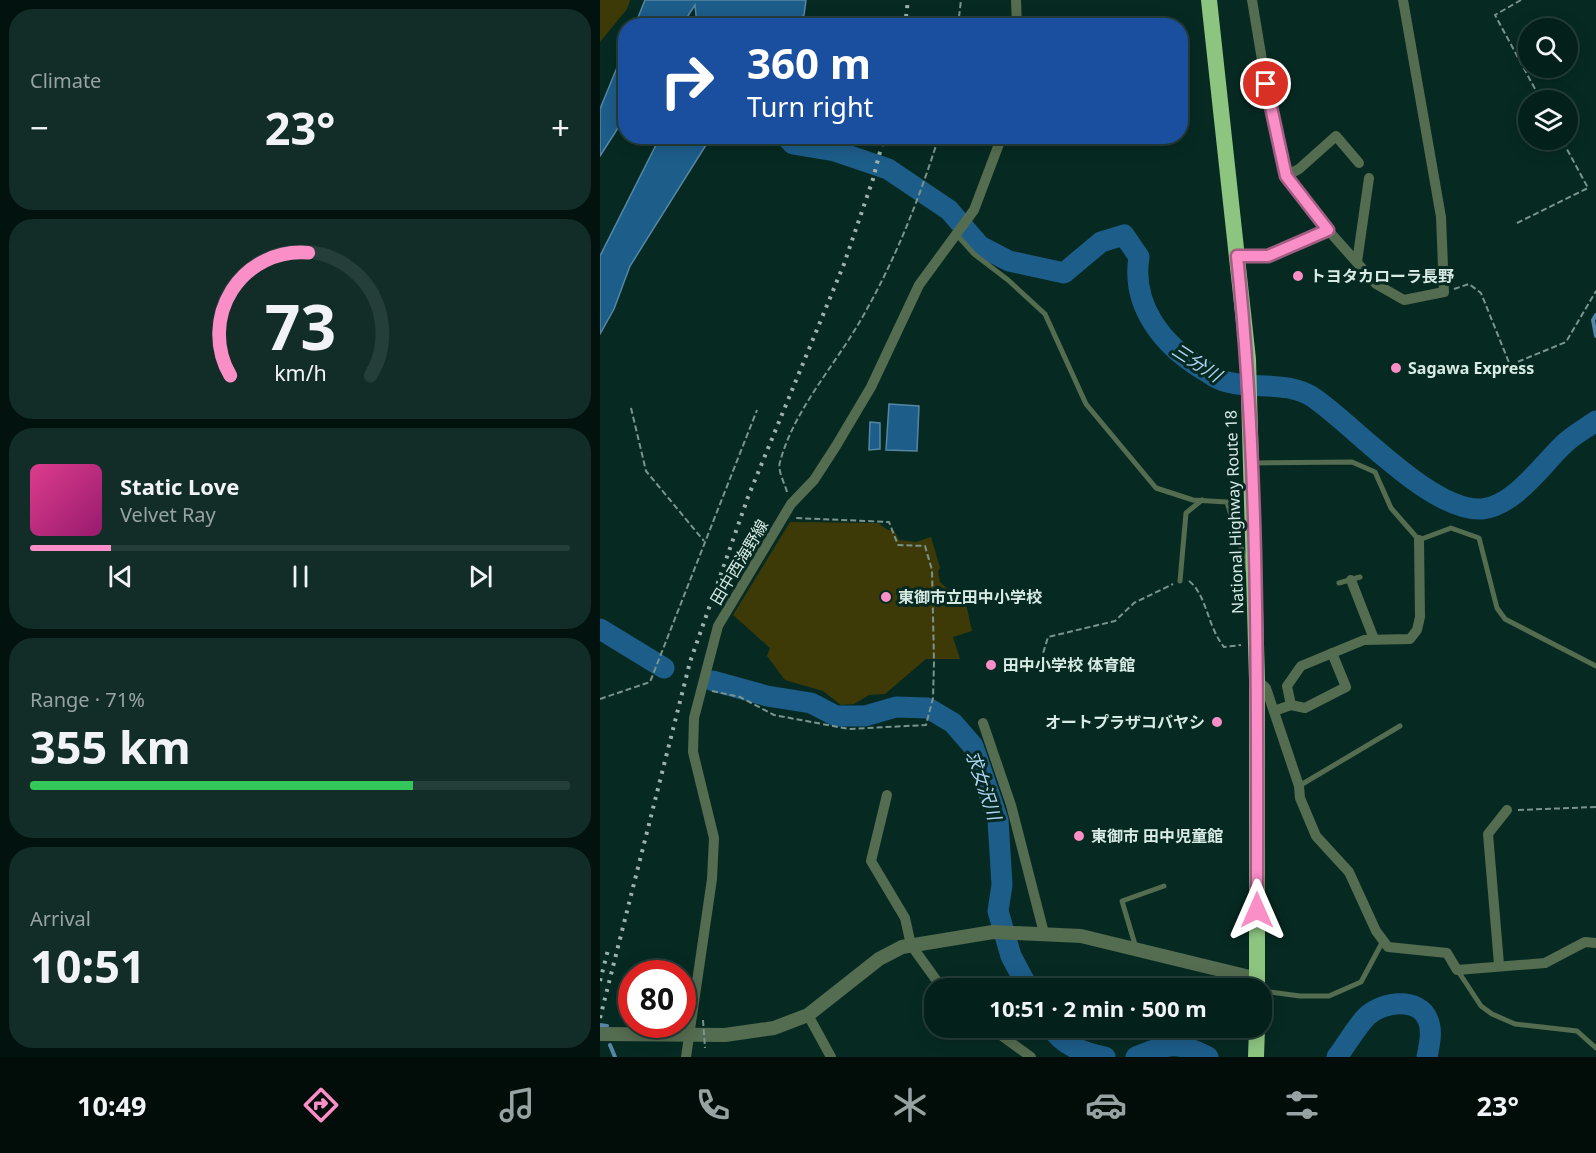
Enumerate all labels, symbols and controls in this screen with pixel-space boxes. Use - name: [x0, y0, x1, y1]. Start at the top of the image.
- map controls: [1518, 18, 1578, 150]
- button: search: [1518, 18, 1578, 78]
- text: 360 m: [747, 34, 871, 91]
- icon: right: [648, 42, 726, 120]
- pin: [1240, 58, 1291, 109]
- text: Climate: [30, 67, 101, 94]
- icon: arrive: [1249, 67, 1282, 100]
- text: Turn right: [747, 88, 873, 125]
- button: layers: [1518, 90, 1578, 150]
- text: 23°: [265, 97, 335, 158]
- text: −: [30, 105, 49, 150]
- text: +: [551, 105, 570, 150]
- place label: トヨタカローラ長野: [1310, 265, 1454, 287]
- marker: トヨタカローラ長野: [1291, 269, 1305, 283]
- text: 73: [264, 283, 336, 368]
- water label: 三分川: [1168, 337, 1228, 388]
- place label: Sagawa Express: [1408, 357, 1534, 379]
- text: km/h: [274, 358, 326, 387]
- marker: Sagawa Express: [1389, 361, 1403, 375]
- street label: National Highway Route 18: [1219, 410, 1249, 614]
- text: Static Love: [120, 471, 239, 501]
- text: Velvet Ray: [120, 501, 216, 528]
- street label: 田中西海野線: [705, 515, 773, 609]
- icon: previous: [104, 560, 137, 593]
- icon: pause: [284, 560, 317, 593]
- icon: next: [464, 560, 497, 593]
- place label: 東御市立田中小学校: [898, 586, 1042, 608]
- marker: 東御市立田中小学校: [879, 590, 893, 604]
- place label: 田中小学校 体育館: [1003, 654, 1135, 676]
- marker: 田中小学校 体育館: [984, 658, 998, 672]
- text: Range · 71%: [30, 686, 145, 713]
- place label: オートプラザコバヤシ: [1045, 711, 1205, 733]
- marker: オートプラザコバヤシ: [1210, 715, 1224, 729]
- text: 355 km: [30, 716, 191, 777]
- water label: 求女沢川: [961, 747, 1008, 825]
- place label: 東御市 田中児童館: [1091, 825, 1223, 847]
- marker: 東御市 田中児童館: [1072, 829, 1086, 843]
- position arrow: [1225, 878, 1289, 942]
- text: Arrival: [30, 905, 91, 932]
- text: 10:51: [30, 935, 146, 996]
- speed limit sign: 80: [618, 960, 696, 1038]
- text: 10:51 · 2 min · 500 m: [989, 993, 1207, 1023]
- icon: directions: [300, 1084, 342, 1126]
- icon: music: [496, 1084, 538, 1126]
- icon: phone: [692, 1084, 734, 1126]
- icon: climate: [889, 1084, 931, 1126]
- icon: car: [1085, 1084, 1127, 1126]
- icon: filters: [1281, 1084, 1323, 1126]
- text: 10:49: [77, 1087, 146, 1124]
- text: 23°: [1477, 1087, 1519, 1124]

